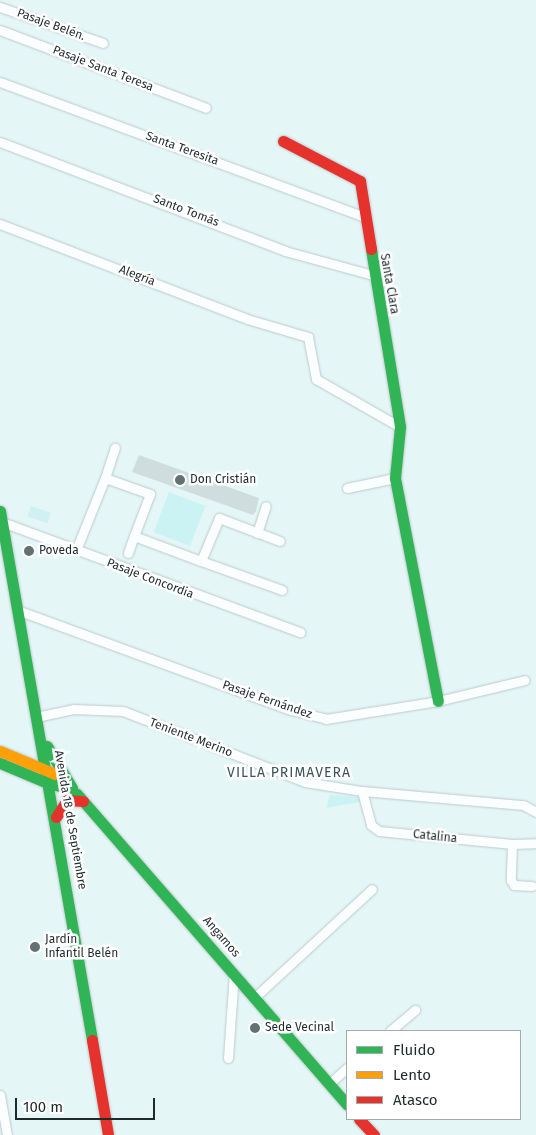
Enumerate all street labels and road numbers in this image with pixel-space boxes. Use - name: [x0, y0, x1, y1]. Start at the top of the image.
- street label: Pasaje Belén.: [15, 6, 87, 44]
- street label: Pasaje Santa Teresa: [51, 43, 155, 95]
- street label: Santa Teresita: [143, 129, 221, 169]
- street label: Santo Tomás: [151, 192, 221, 230]
- street label: Santa Clara: [377, 253, 401, 315]
- street label: Alegría: [117, 263, 157, 289]
- street label: Pasaje Concordia: [104, 556, 196, 602]
- street label: Pasaje Fernández: [220, 678, 314, 722]
- street label: Teniente Merino: [147, 716, 235, 760]
- street label: Avenida 18 de Septiembre: [51, 749, 89, 891]
- street label: Catalina: [412, 828, 458, 846]
- street label: Angamos: [199, 914, 243, 960]

